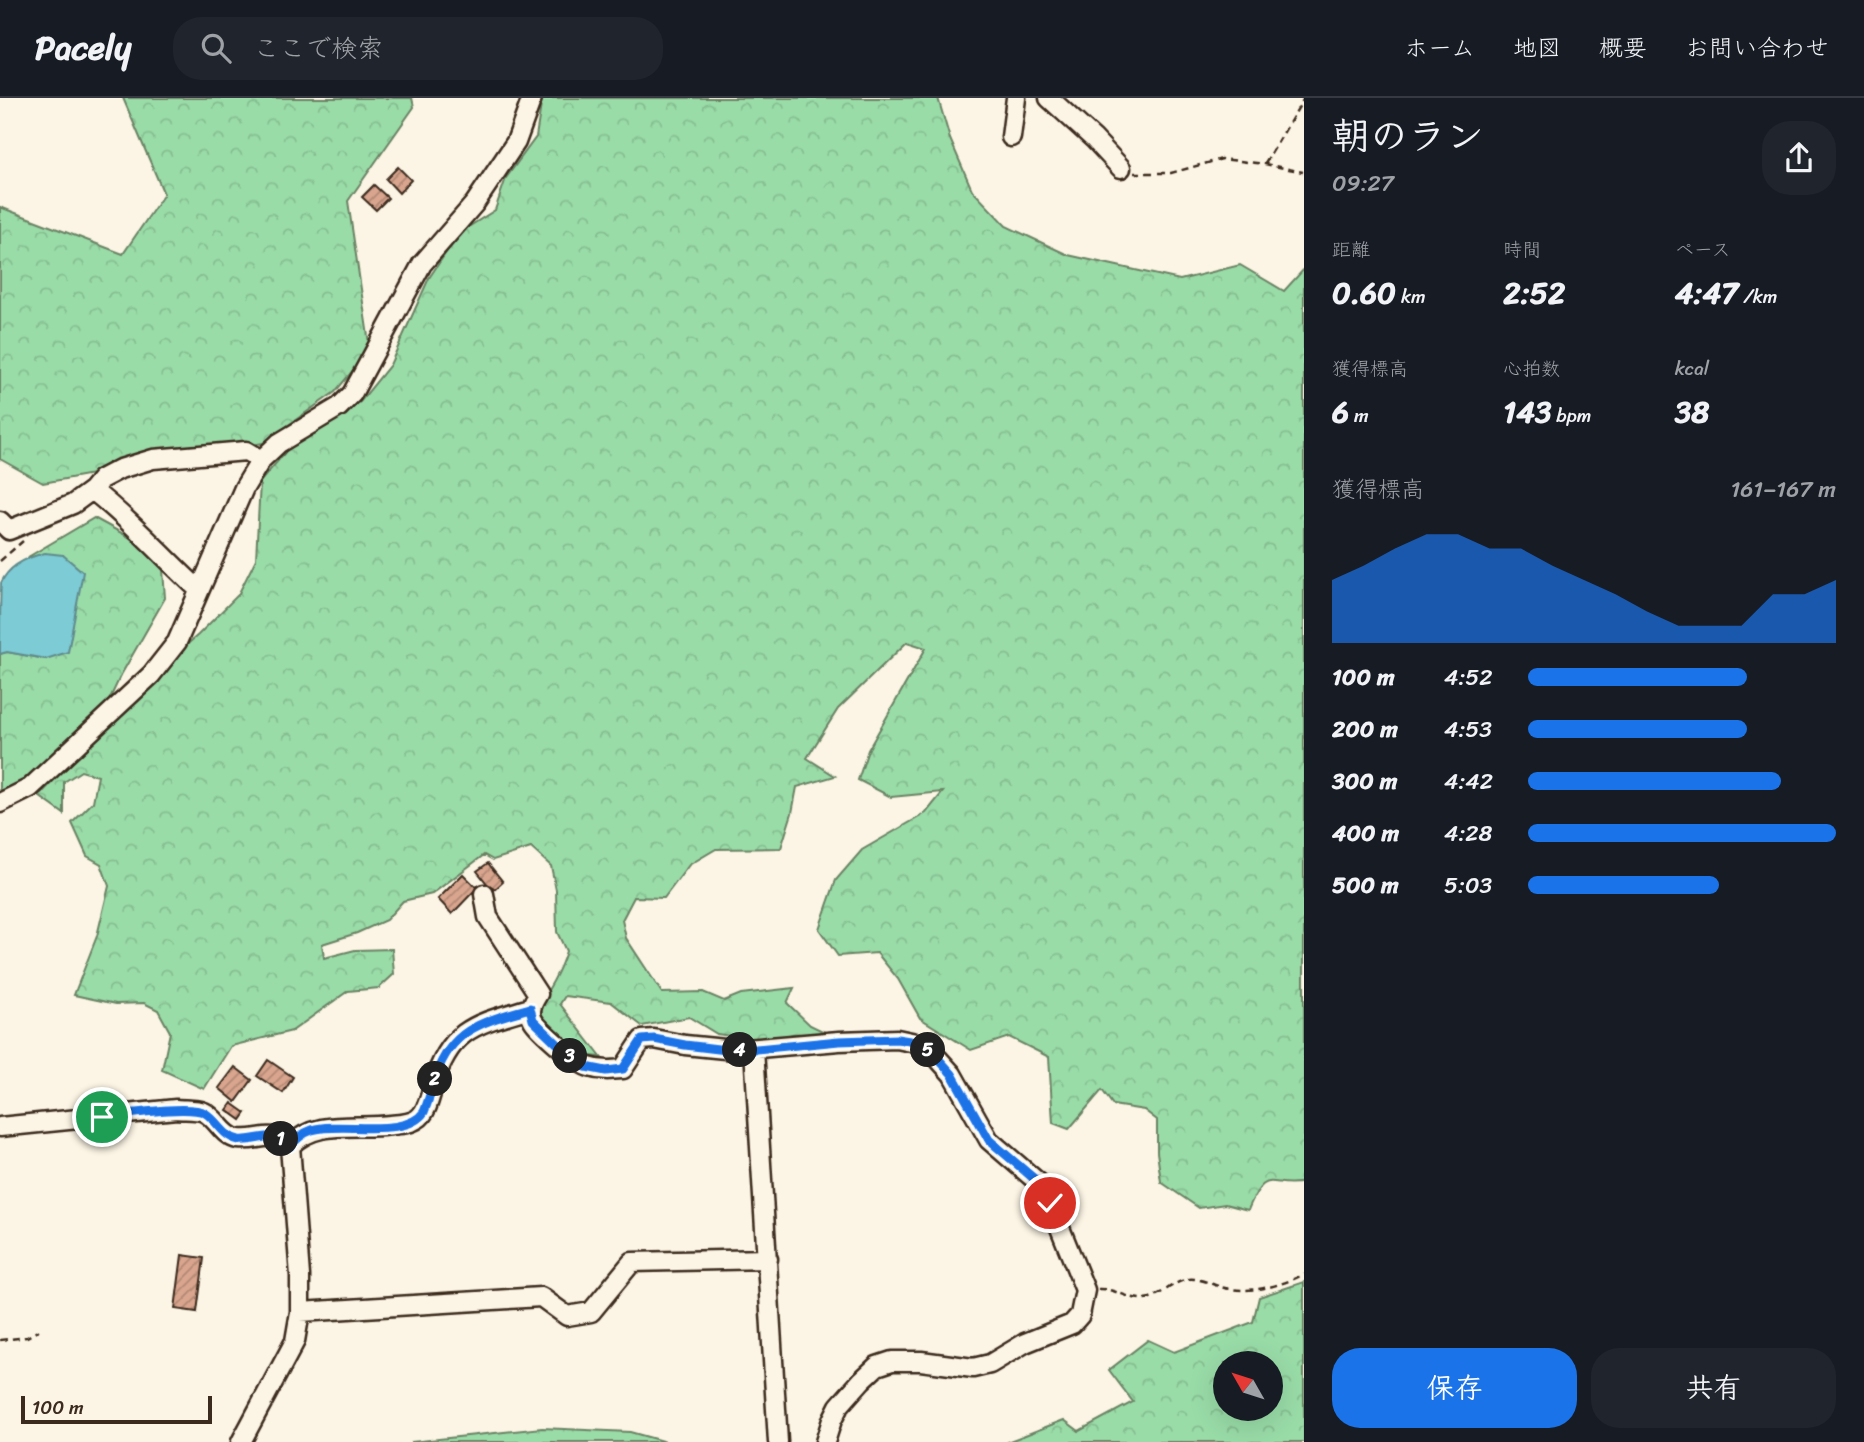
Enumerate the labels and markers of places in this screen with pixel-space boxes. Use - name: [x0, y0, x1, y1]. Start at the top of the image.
- pin: 4: [722, 1032, 758, 1068]
- pin: 5: [911, 1032, 946, 1068]
- pin: 3: [552, 1038, 588, 1074]
- pin: 2: [418, 1062, 452, 1096]
- pin: [72, 1087, 132, 1147]
- pin: 1: [264, 1122, 298, 1156]
- pin: [1020, 1173, 1080, 1233]

